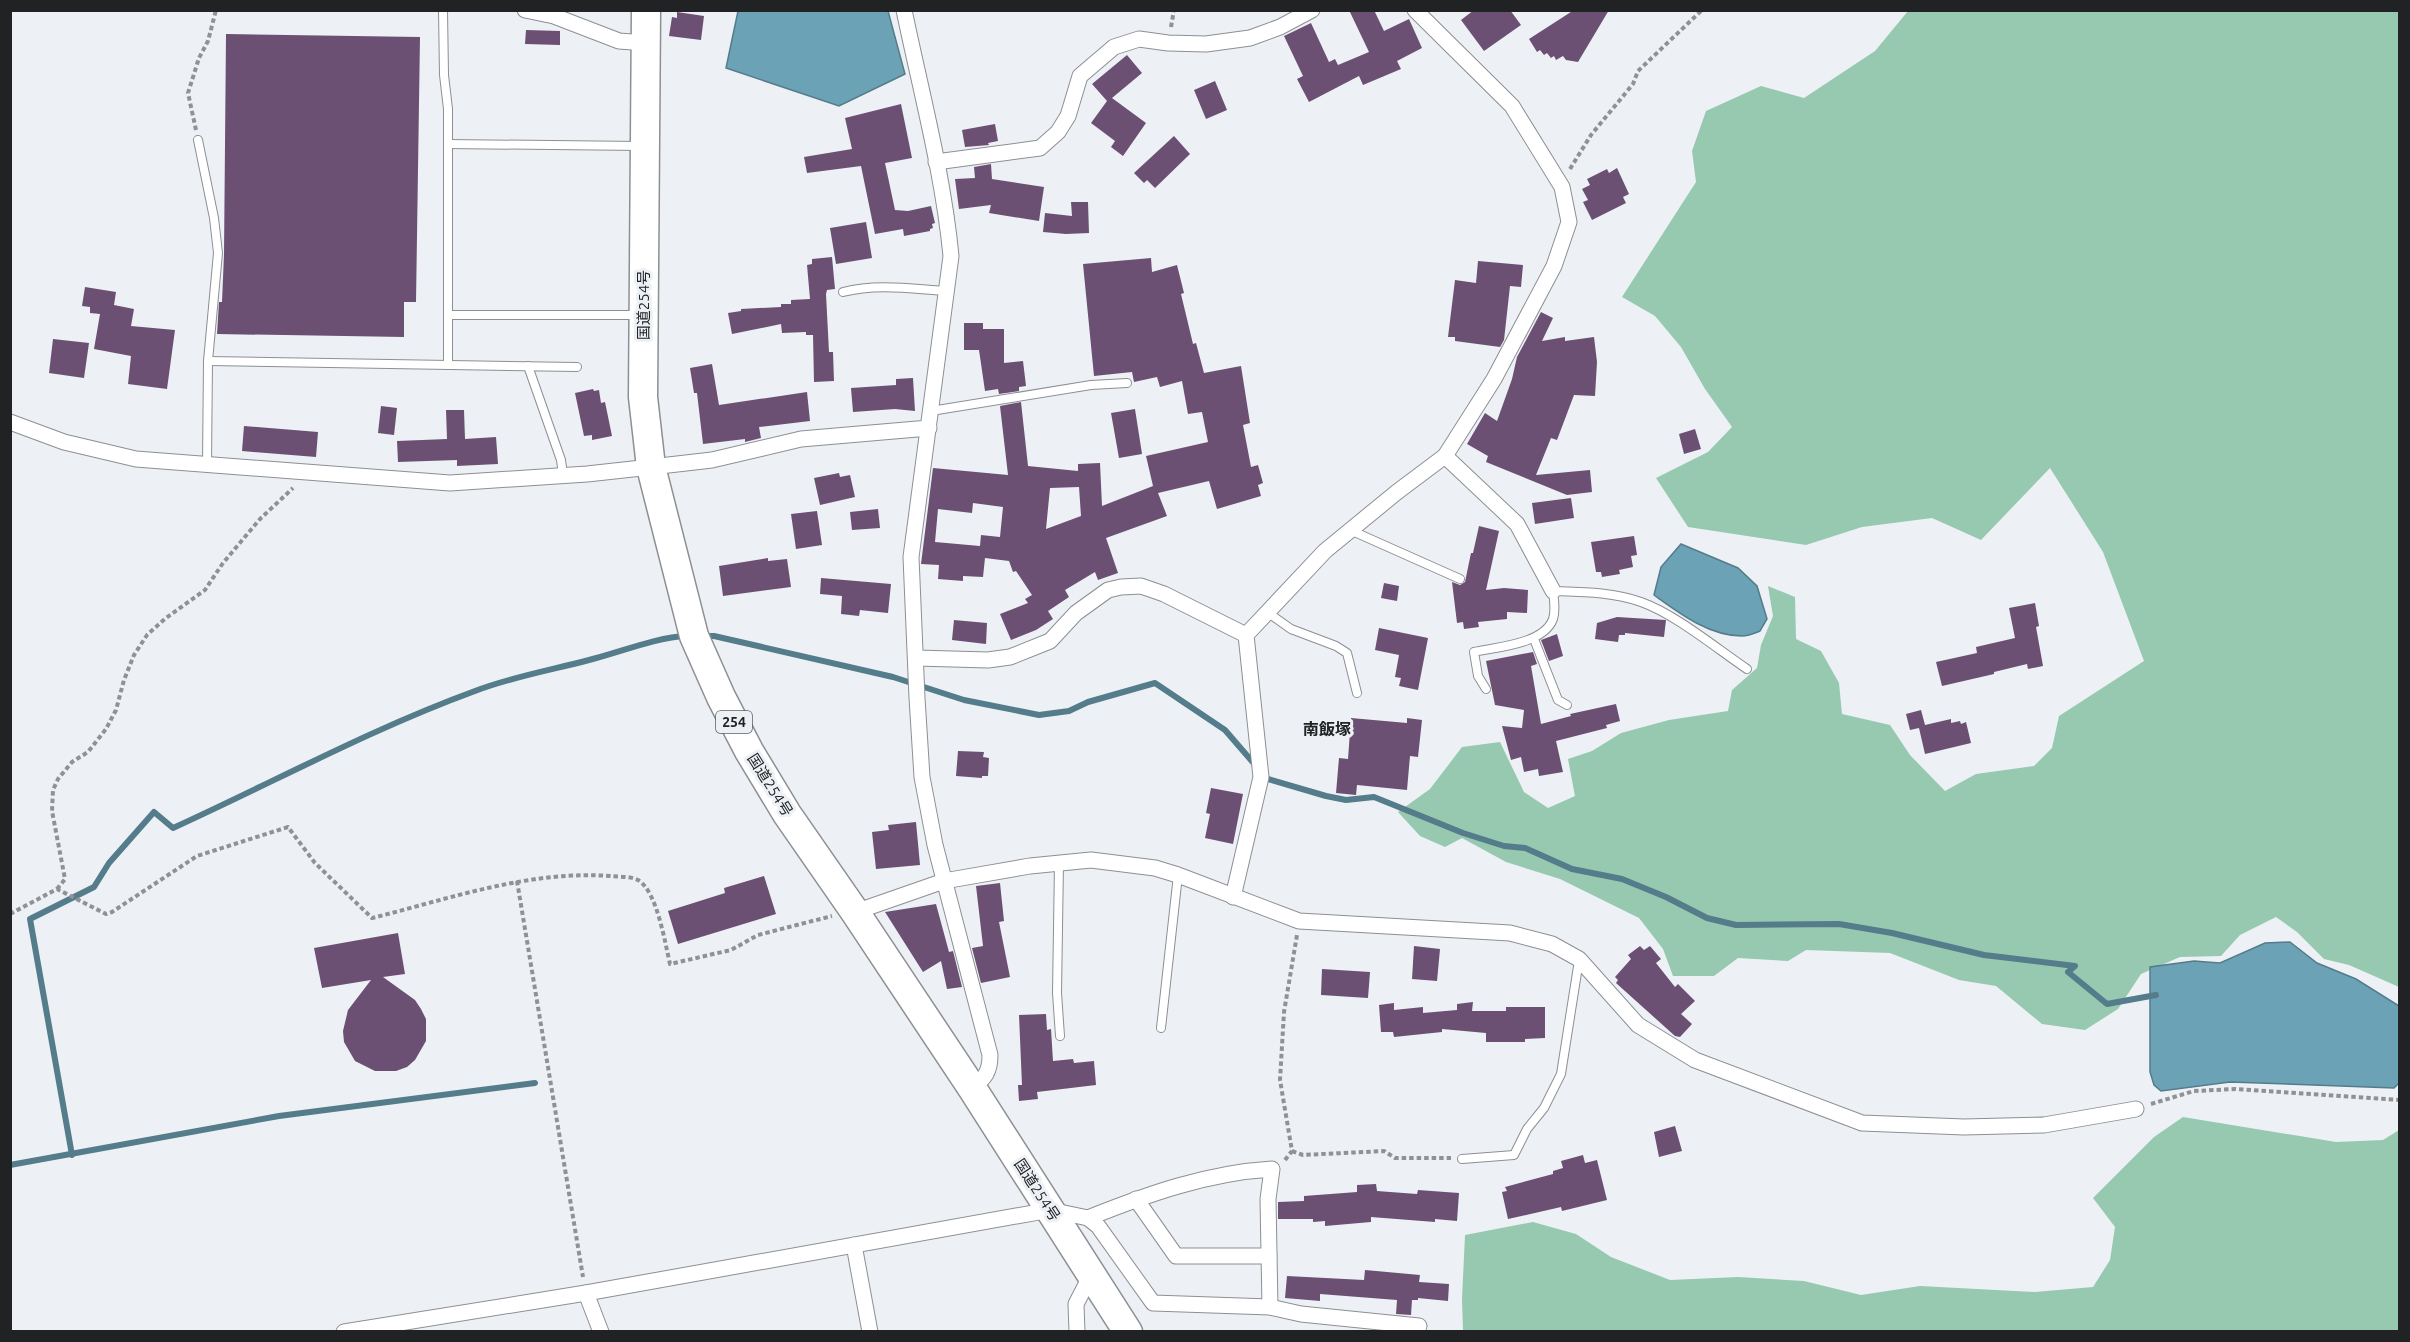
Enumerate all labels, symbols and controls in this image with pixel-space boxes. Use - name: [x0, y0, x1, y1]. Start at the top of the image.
- street label: 国道254号: [635, 270, 652, 340]
- road number: 254: [716, 711, 752, 733]
- district label: 南飯塚: [1303, 720, 1351, 738]
- street label: 国道254号: [745, 750, 796, 819]
- street label: 国道254号: [1011, 1156, 1064, 1224]

